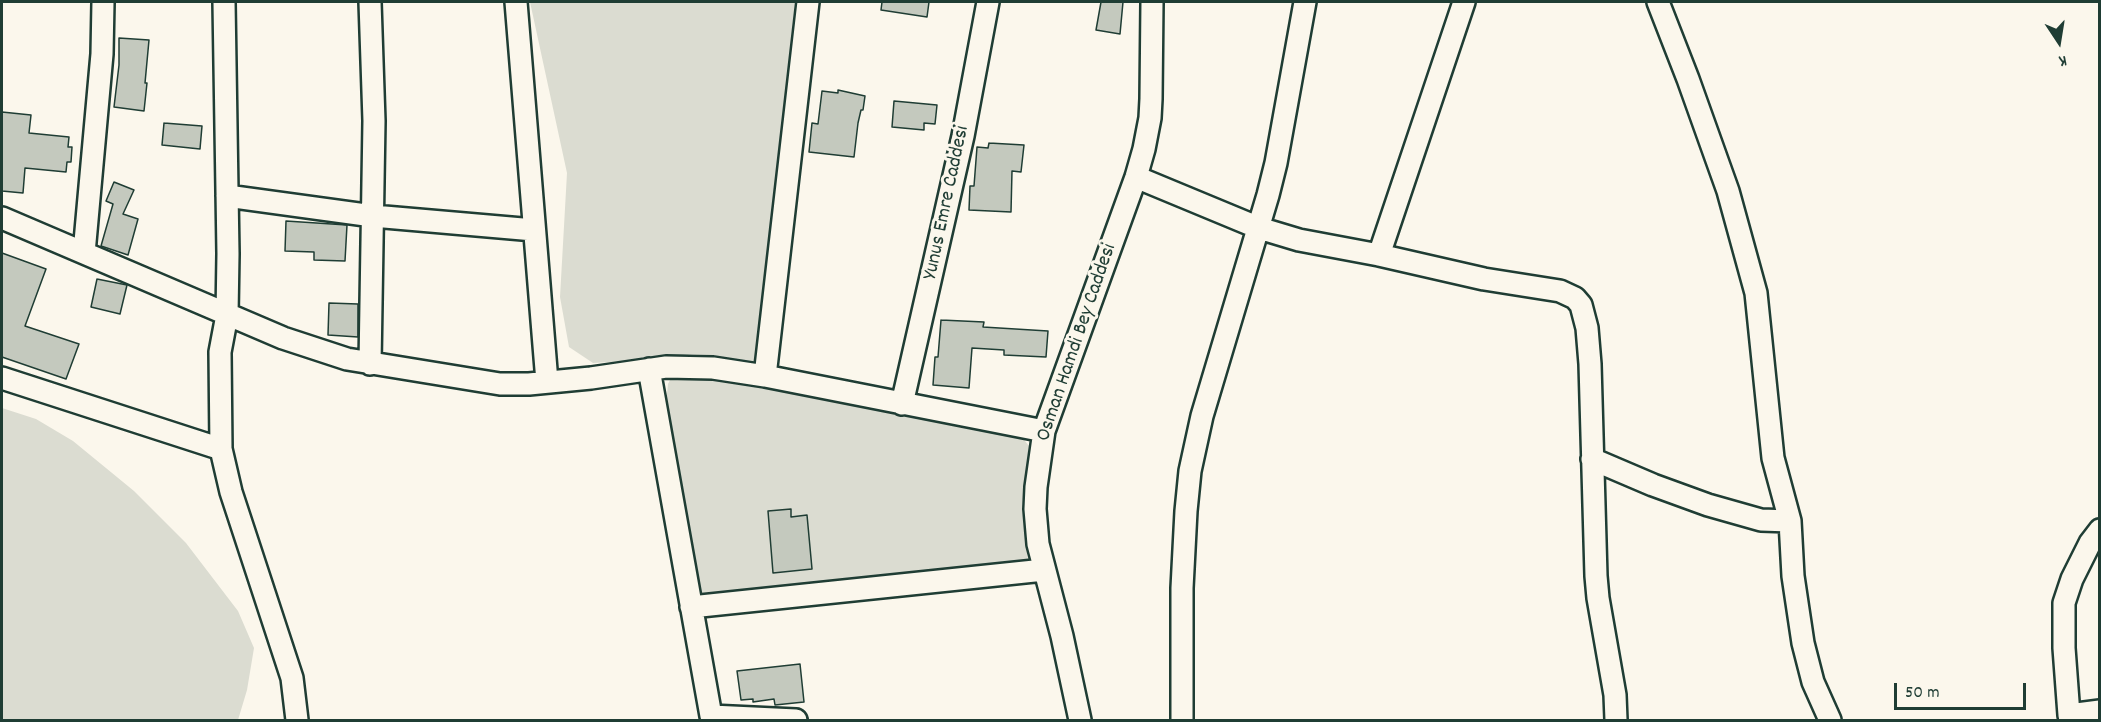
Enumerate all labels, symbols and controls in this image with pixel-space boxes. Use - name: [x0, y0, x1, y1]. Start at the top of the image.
- north arrow: [2029, 12, 2089, 72]
- text: K: [2057, 48, 2069, 72]
- street label: Yunus Emre Caddesi: [919, 124, 977, 282]
- street label: Osman Hamdi Bey Caddesi: [1032, 241, 1124, 445]
- scale bar: [1897, 671, 2029, 709]
- text: 50 m: [1905, 681, 1940, 706]

